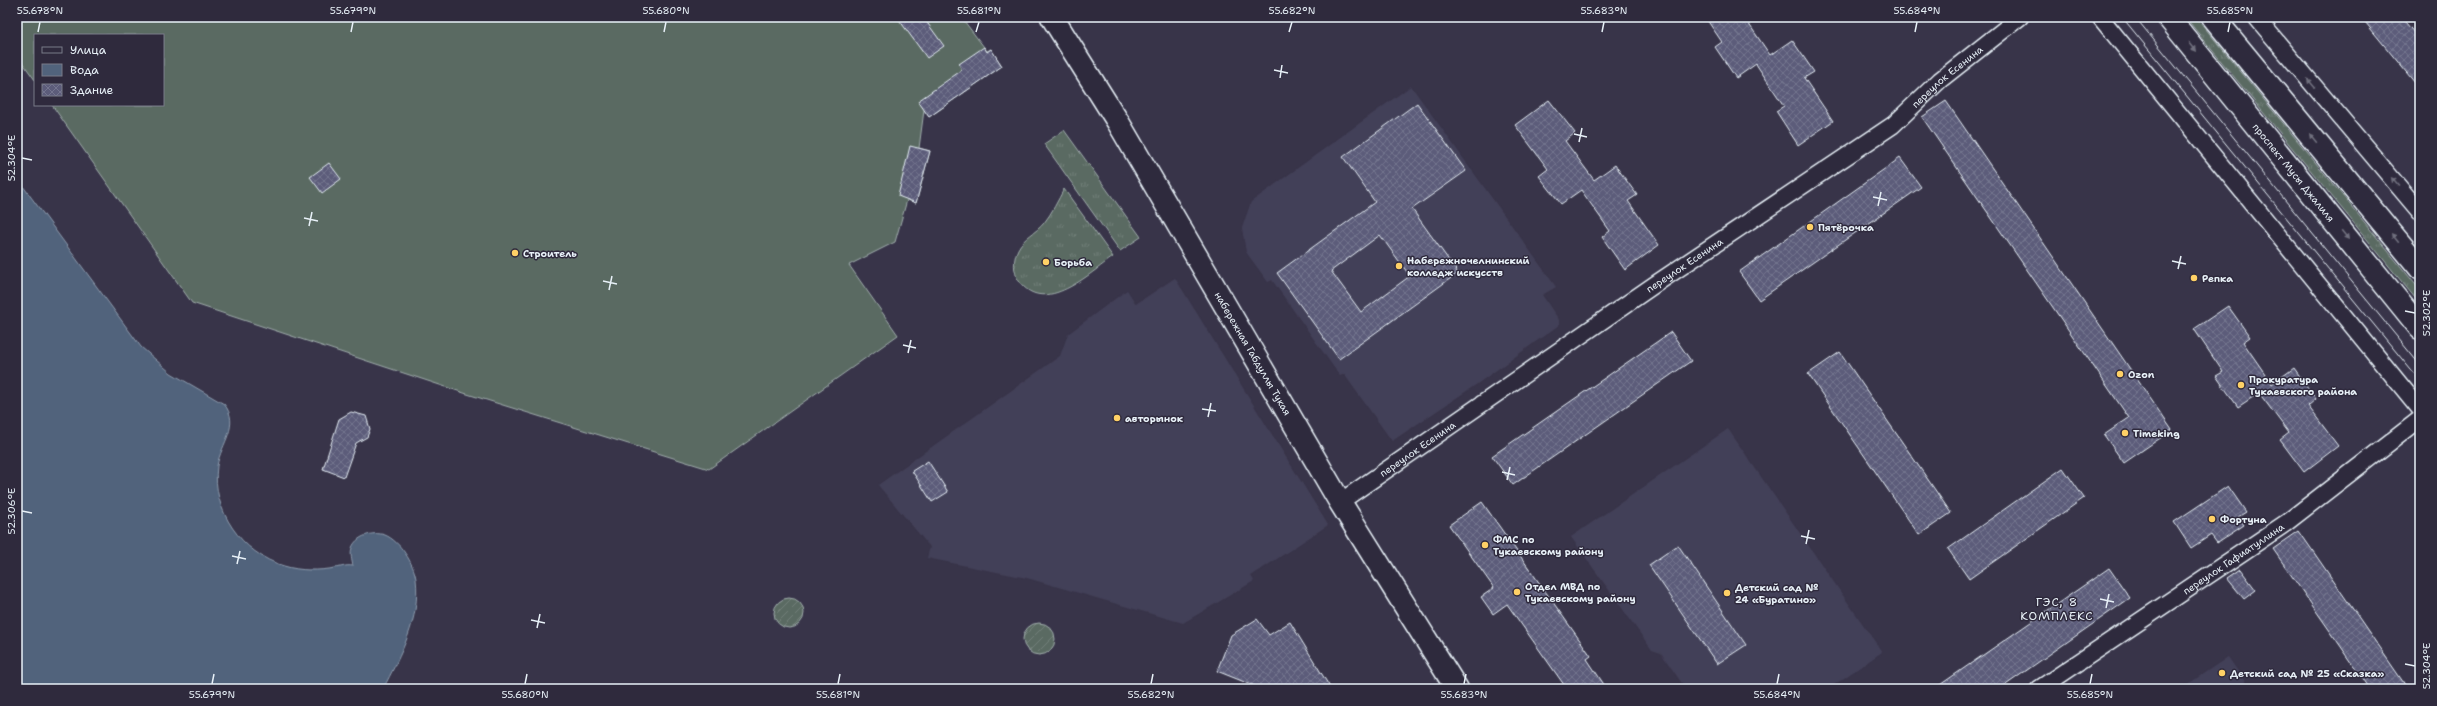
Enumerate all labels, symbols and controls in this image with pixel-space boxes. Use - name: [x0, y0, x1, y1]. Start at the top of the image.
- text: 55.678°N: [17, 4, 63, 17]
- text: 55.679°N: [330, 4, 376, 17]
- text: 55.680°N: [642, 4, 690, 17]
- text: 55.681°N: [957, 4, 1001, 17]
- text: 55.682°N: [1269, 4, 1315, 17]
- text: 55.683°N: [1581, 4, 1627, 17]
- text: 55.684°N: [1894, 4, 1940, 17]
- text: 55.685°N: [2207, 4, 2253, 17]
- legend: [34, 34, 164, 106]
- text: Улица: [70, 42, 107, 58]
- street label: переулок Есенина: [1909, 42, 1986, 110]
- one-way arrow: [2189, 42, 2197, 53]
- text: Вода: [70, 62, 99, 78]
- one-way arrow: [2307, 77, 2316, 88]
- text: Здание: [70, 82, 114, 98]
- street label: проспект Мусы Джалиля: [2250, 121, 2338, 224]
- one-way arrow: [2308, 132, 2317, 143]
- text: 52.304°E: [5, 135, 18, 181]
- one-way arrow: [2390, 177, 2399, 187]
- place label: Пятёрочка: [1818, 221, 1874, 234]
- marker: Пятёрочка: [1805, 222, 1815, 232]
- one-way arrow: [2341, 230, 2350, 241]
- one-way arrow: [2391, 233, 2400, 244]
- street label: переулок Есенина: [1643, 234, 1726, 295]
- place label: Строитель: [523, 247, 577, 260]
- marker: Строитель: [510, 248, 520, 258]
- place label: Набережночелнинский колледж искусств: [1407, 254, 1530, 279]
- place label: Борьба: [1054, 256, 1092, 269]
- marker: Борьба: [1041, 257, 1051, 267]
- marker: Набережночелнинский колледж искусств: [1394, 261, 1404, 271]
- place label: Репка: [2202, 272, 2233, 285]
- marker: Репка: [2189, 273, 2199, 283]
- street label: набережная Габдуллы Тукая: [1212, 289, 1294, 418]
- text: 52.302°E: [2420, 290, 2433, 336]
- place label: Ozon: [2128, 368, 2155, 381]
- marker: Ozon: [2115, 369, 2125, 379]
- place label: Прокуратура Тукаевского района: [2249, 373, 2357, 398]
- marker: Прокуратура Тукаевского района: [2236, 380, 2246, 390]
- place label: авторынок: [1125, 412, 1184, 425]
- marker: авторынок: [1112, 413, 1122, 423]
- street label: переулок Есенина: [1377, 417, 1458, 479]
- place label: Timeking: [2133, 427, 2180, 440]
- marker: Timeking: [2120, 428, 2130, 438]
- text: 52.306°E: [5, 488, 18, 534]
- place label: Фортуна: [2220, 513, 2267, 526]
- marker: Фортуна: [2207, 514, 2217, 524]
- street label: переулок Гафиатуллина: [2180, 519, 2287, 597]
- place label: ФМС по Тукаевскому району: [1493, 533, 1604, 558]
- marker: ФМС по Тукаевскому району: [1480, 540, 1490, 550]
- place label: Отдел МВД по Тукаевскому району: [1525, 580, 1636, 605]
- place label: Детский сад № 24 «Буратино»: [1735, 581, 1819, 606]
- marker: Отдел МВД по Тукаевскому району: [1512, 587, 1522, 597]
- marker: Детский сад № 24 «Буратино»: [1722, 588, 1732, 598]
- district label: ГЭС, 8 КОМПЛЕКС: [2020, 594, 2094, 624]
- text: 52.304°E: [2420, 643, 2433, 689]
- place label: Детский сад № 25 «Сказка»: [2230, 667, 2385, 680]
- marker: Детский сад № 25 «Сказка»: [2217, 668, 2227, 678]
- text: 55.679°N: [189, 688, 235, 701]
- text: 55.680°N: [501, 688, 549, 701]
- text: 55.681°N: [816, 688, 860, 701]
- text: 55.682°N: [1128, 688, 1174, 701]
- text: 55.683°N: [1441, 688, 1487, 701]
- text: 55.684°N: [1754, 688, 1800, 701]
- text: 55.685°N: [2067, 688, 2113, 701]

